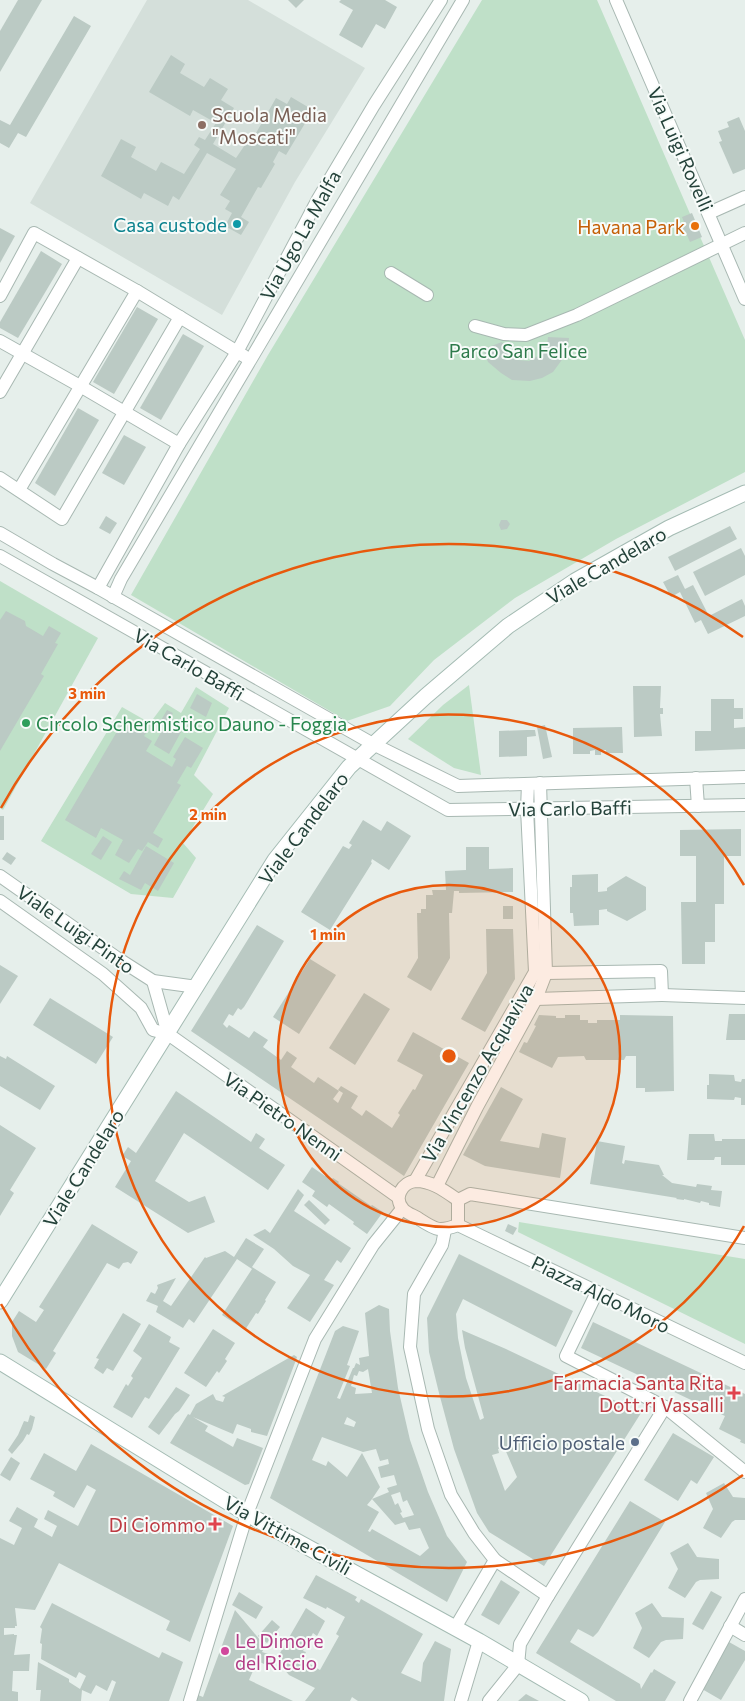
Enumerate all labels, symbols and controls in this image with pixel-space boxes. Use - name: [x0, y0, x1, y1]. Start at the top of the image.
- street label: Via Luigi Rovelli: [643, 83, 719, 215]
- place label: Scuola Media "Moscati": [212, 103, 327, 148]
- marker: Scuola Media "Moscati": [196, 119, 208, 131]
- street label: Via Ugo La Malfa: [255, 166, 345, 304]
- place label: Casa custode: [113, 213, 227, 236]
- place label: Havana Park: [577, 215, 685, 238]
- marker: Casa custode: [231, 218, 243, 230]
- marker: Havana Park: [689, 220, 701, 232]
- park label: Parco San Felice: [449, 339, 587, 362]
- street label: Viale Candelaro: [542, 521, 670, 609]
- street label: Via Carlo Baffi: [130, 623, 248, 705]
- text: 3 min: [68, 684, 106, 702]
- place label: Circolo Schermistico Dauno - Foggia: [36, 712, 347, 735]
- marker: Circolo Schermistico Dauno - Foggia: [20, 717, 32, 729]
- street label: Viale Candelaro: [253, 767, 353, 889]
- street label: Via Carlo Baffi: [508, 795, 632, 821]
- text: 2 min: [189, 805, 227, 823]
- street label: Viale Luigi Pinto: [13, 880, 139, 978]
- text: 1 min: [310, 925, 346, 943]
- street label: Via Vincenzo Acquaviva: [416, 979, 538, 1167]
- centre of rings: [440, 1047, 458, 1065]
- street label: Via Pietro Nenni: [219, 1067, 347, 1165]
- street label: Viale Candelaro: [38, 1105, 128, 1231]
- street label: Piazza Aldo Moro: [528, 1251, 674, 1337]
- place label: Farmacia Santa Rita Dott.ri Vassalli: [553, 1371, 724, 1416]
- marker: Farmacia Santa Rita Dott.ri Vassalli: [728, 1387, 740, 1399]
- place label: Ufficio postale: [499, 1431, 625, 1454]
- marker: Ufficio postale: [629, 1436, 641, 1448]
- street label: Via Vittime Civili: [220, 1490, 356, 1580]
- place label: Di Ciommo: [109, 1513, 205, 1536]
- marker: Di Ciommo: [209, 1518, 221, 1530]
- place label: Le Dimore del Riccio: [235, 1629, 324, 1674]
- marker: Le Dimore del Riccio: [219, 1645, 231, 1657]

